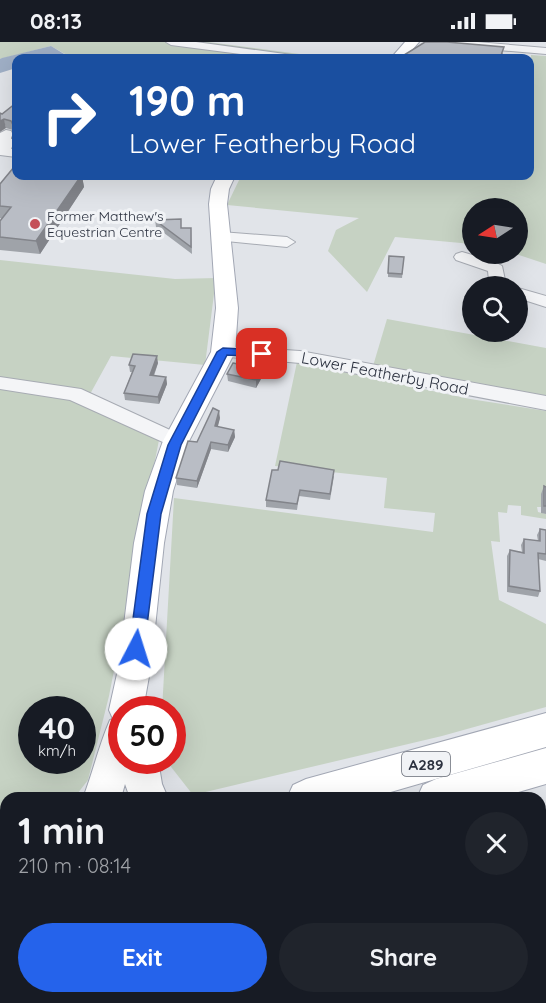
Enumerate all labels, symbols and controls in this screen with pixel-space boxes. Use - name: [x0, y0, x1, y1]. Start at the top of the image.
- text: 08:13: [30, 7, 82, 35]
- text: 190 m: [129, 74, 245, 127]
- icon: right: [30, 78, 108, 156]
- text: Lower Featherby Road: [129, 126, 416, 160]
- north arrow: [462, 198, 528, 264]
- map controls: [462, 198, 528, 342]
- place label: Former Matthew's Equestrian Centre: [47, 207, 164, 241]
- marker: Former Matthew's Equestrian Centre: [28, 217, 42, 231]
- button: search: [462, 276, 528, 342]
- pin: [236, 328, 287, 379]
- icon: arrive: [245, 337, 278, 370]
- street label: Lower Featherby Road: [300, 347, 470, 399]
- position arrow: [104, 617, 168, 681]
- speed limit sign: 50: [108, 696, 186, 774]
- text: 40: [39, 709, 75, 747]
- text: km/h: [38, 741, 76, 760]
- road number: A289: [402, 752, 450, 776]
- text: 1 min: [18, 808, 105, 853]
- button: close: [465, 812, 528, 875]
- text: 210 m · 08:14: [18, 853, 131, 878]
- button: Exit: [18, 923, 267, 992]
- button: Share: [279, 923, 528, 992]

